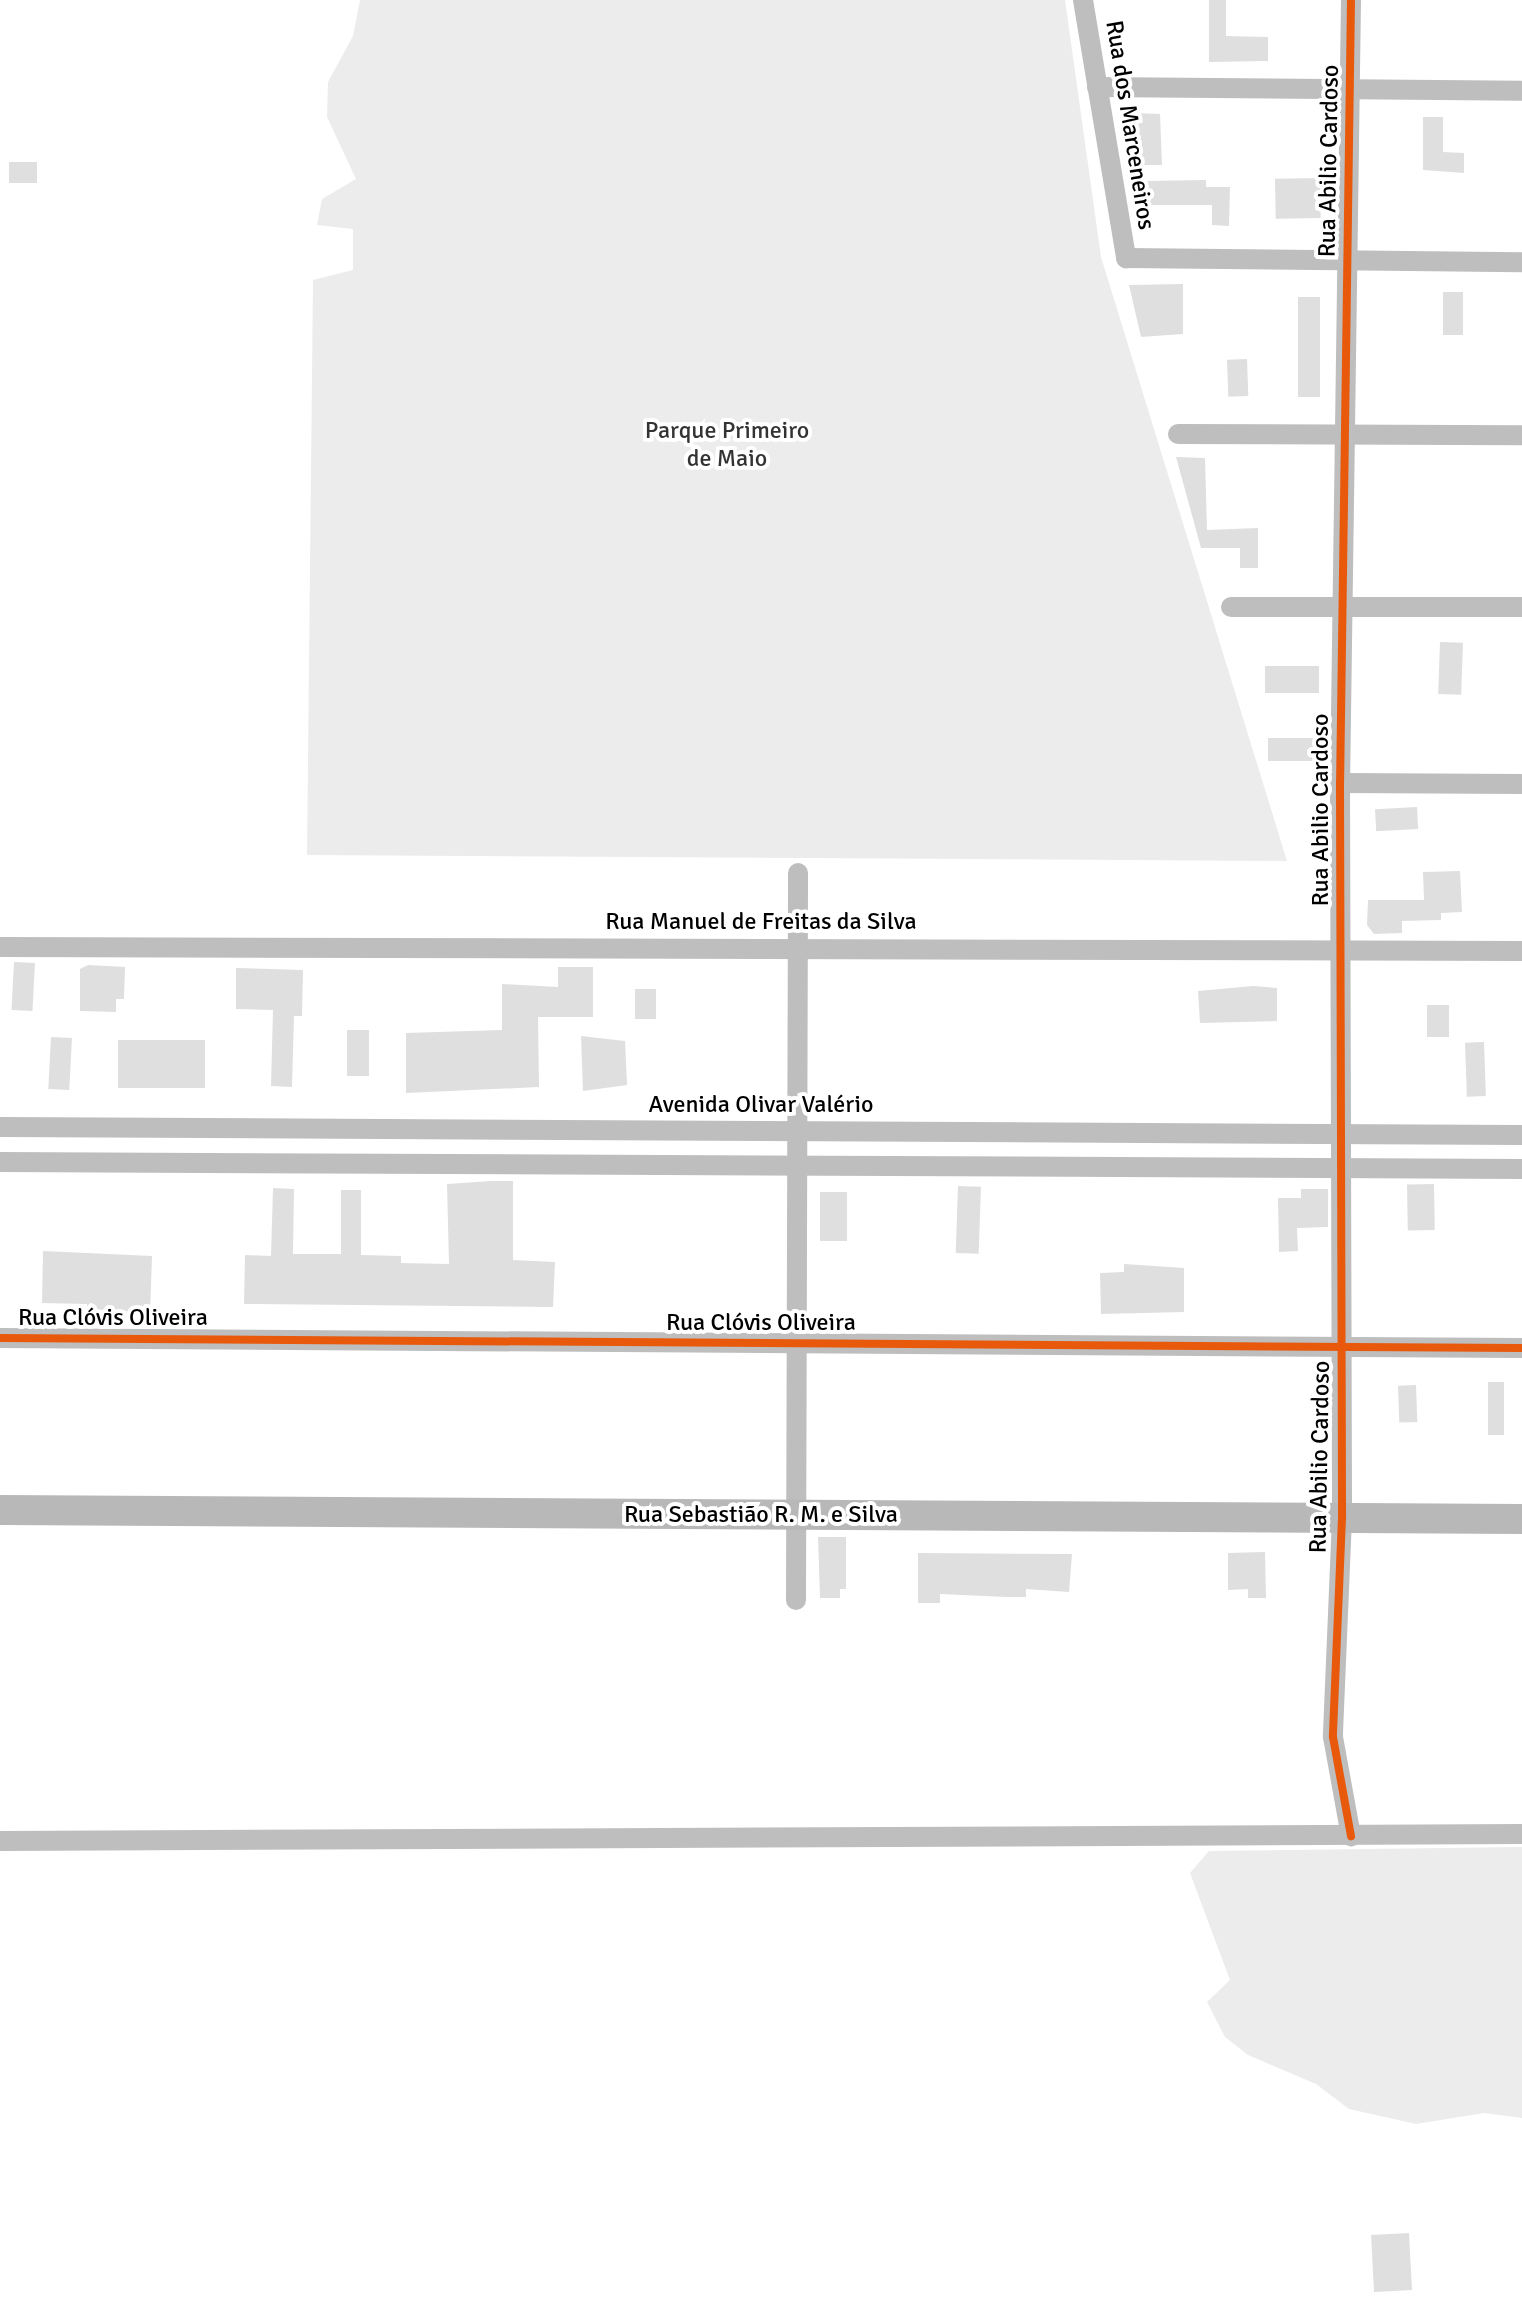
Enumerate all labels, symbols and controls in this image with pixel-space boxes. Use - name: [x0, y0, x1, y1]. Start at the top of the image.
- street label: Rua dos Marceneiros: [1099, 18, 1161, 232]
- street label: Rua Abilio Cardoso: [1313, 64, 1345, 258]
- park label: Parque Primeiro de Maio: [645, 417, 809, 473]
- street label: Rua Abilio Cardoso: [1307, 714, 1335, 906]
- street label: Rua Manuel de Freitas da Silva: [605, 908, 917, 936]
- street label: Avenida Olivar Valério: [649, 1091, 873, 1119]
- street label: Rua Clóvis Oliveira: [18, 1304, 208, 1332]
- street label: Rua Clóvis Oliveira: [666, 1309, 856, 1337]
- street label: Rua Abilio Cardoso: [1304, 1360, 1336, 1554]
- street label: Rua Sebastião R. M. e Silva: [624, 1501, 898, 1529]

